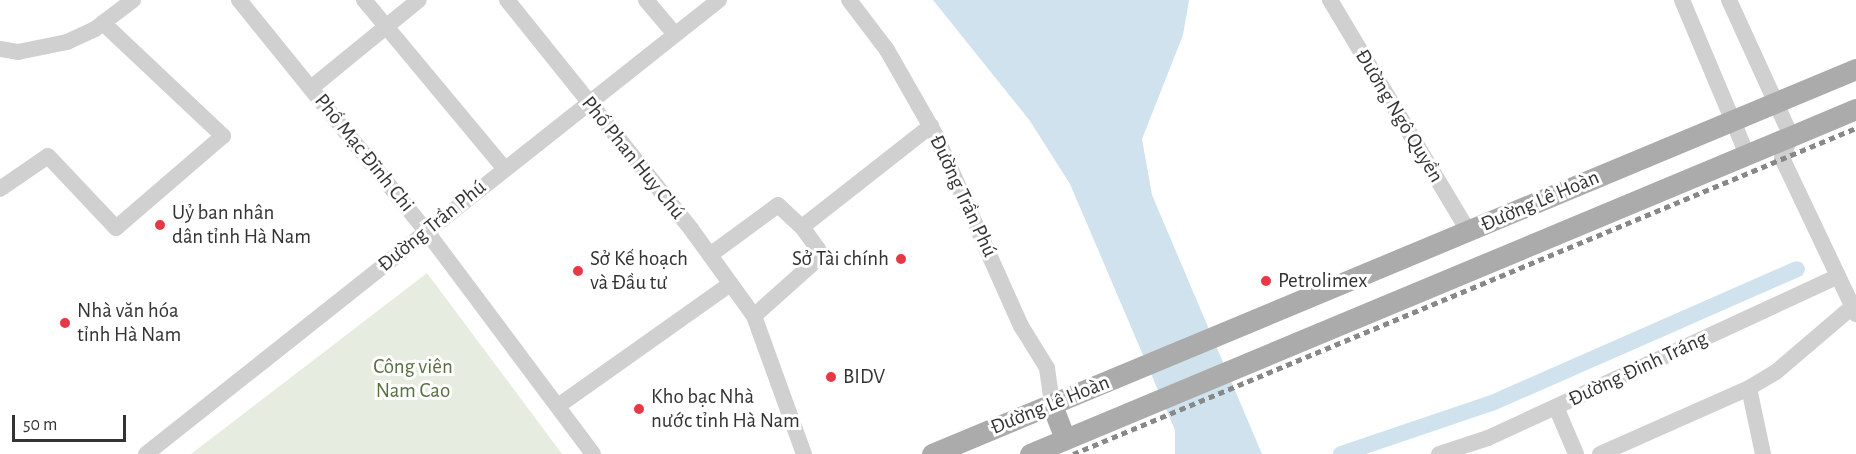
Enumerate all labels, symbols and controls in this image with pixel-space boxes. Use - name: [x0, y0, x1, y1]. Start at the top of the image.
- street label: Đường Ngô Quyền: [1349, 45, 1449, 187]
- street label: Phố Mạc Đĩnh Chi: [309, 89, 419, 217]
- street label: Phố Phan Huy Chú: [576, 91, 690, 225]
- street label: Đường Trần Phú: [924, 131, 1002, 261]
- street label: Đường Lê Hoàn: [1477, 165, 1603, 237]
- street label: Đường Trần Phú: [373, 175, 491, 277]
- place label: Uỷ ban nhân dân tỉnh Hà Nam: [172, 200, 311, 250]
- marker: Uỷ ban nhân dân tỉnh Hà Nam: [153, 218, 167, 232]
- place label: Sở Kế hoạch và Đầu tư: [590, 246, 688, 296]
- place label: Sở Tài chính: [792, 246, 889, 272]
- marker: Sở Tài chính: [894, 252, 908, 266]
- marker: Sở Kế hoạch và Đầu tư: [571, 264, 585, 278]
- place label: Petrolimex: [1278, 268, 1367, 294]
- marker: Petrolimex: [1259, 274, 1273, 288]
- place label: Nhà văn hóa tỉnh Hà Nam: [77, 298, 181, 348]
- marker: Nhà văn hóa tỉnh Hà Nam: [58, 316, 72, 330]
- street label: Đường Đinh Tráng: [1564, 326, 1712, 412]
- park label: Công viên Nam Cao: [373, 354, 453, 404]
- place label: BIDV: [843, 364, 885, 390]
- marker: BIDV: [824, 370, 838, 384]
- street label: Đường Lê Hoàn: [987, 370, 1113, 440]
- place label: Kho bạc Nhà nước tỉnh Hà Nam: [651, 384, 800, 434]
- marker: Kho bạc Nhà nước tỉnh Hà Nam: [632, 402, 646, 416]
- scale bar: [15, 403, 129, 441]
- text: 50 m: [23, 416, 57, 434]

